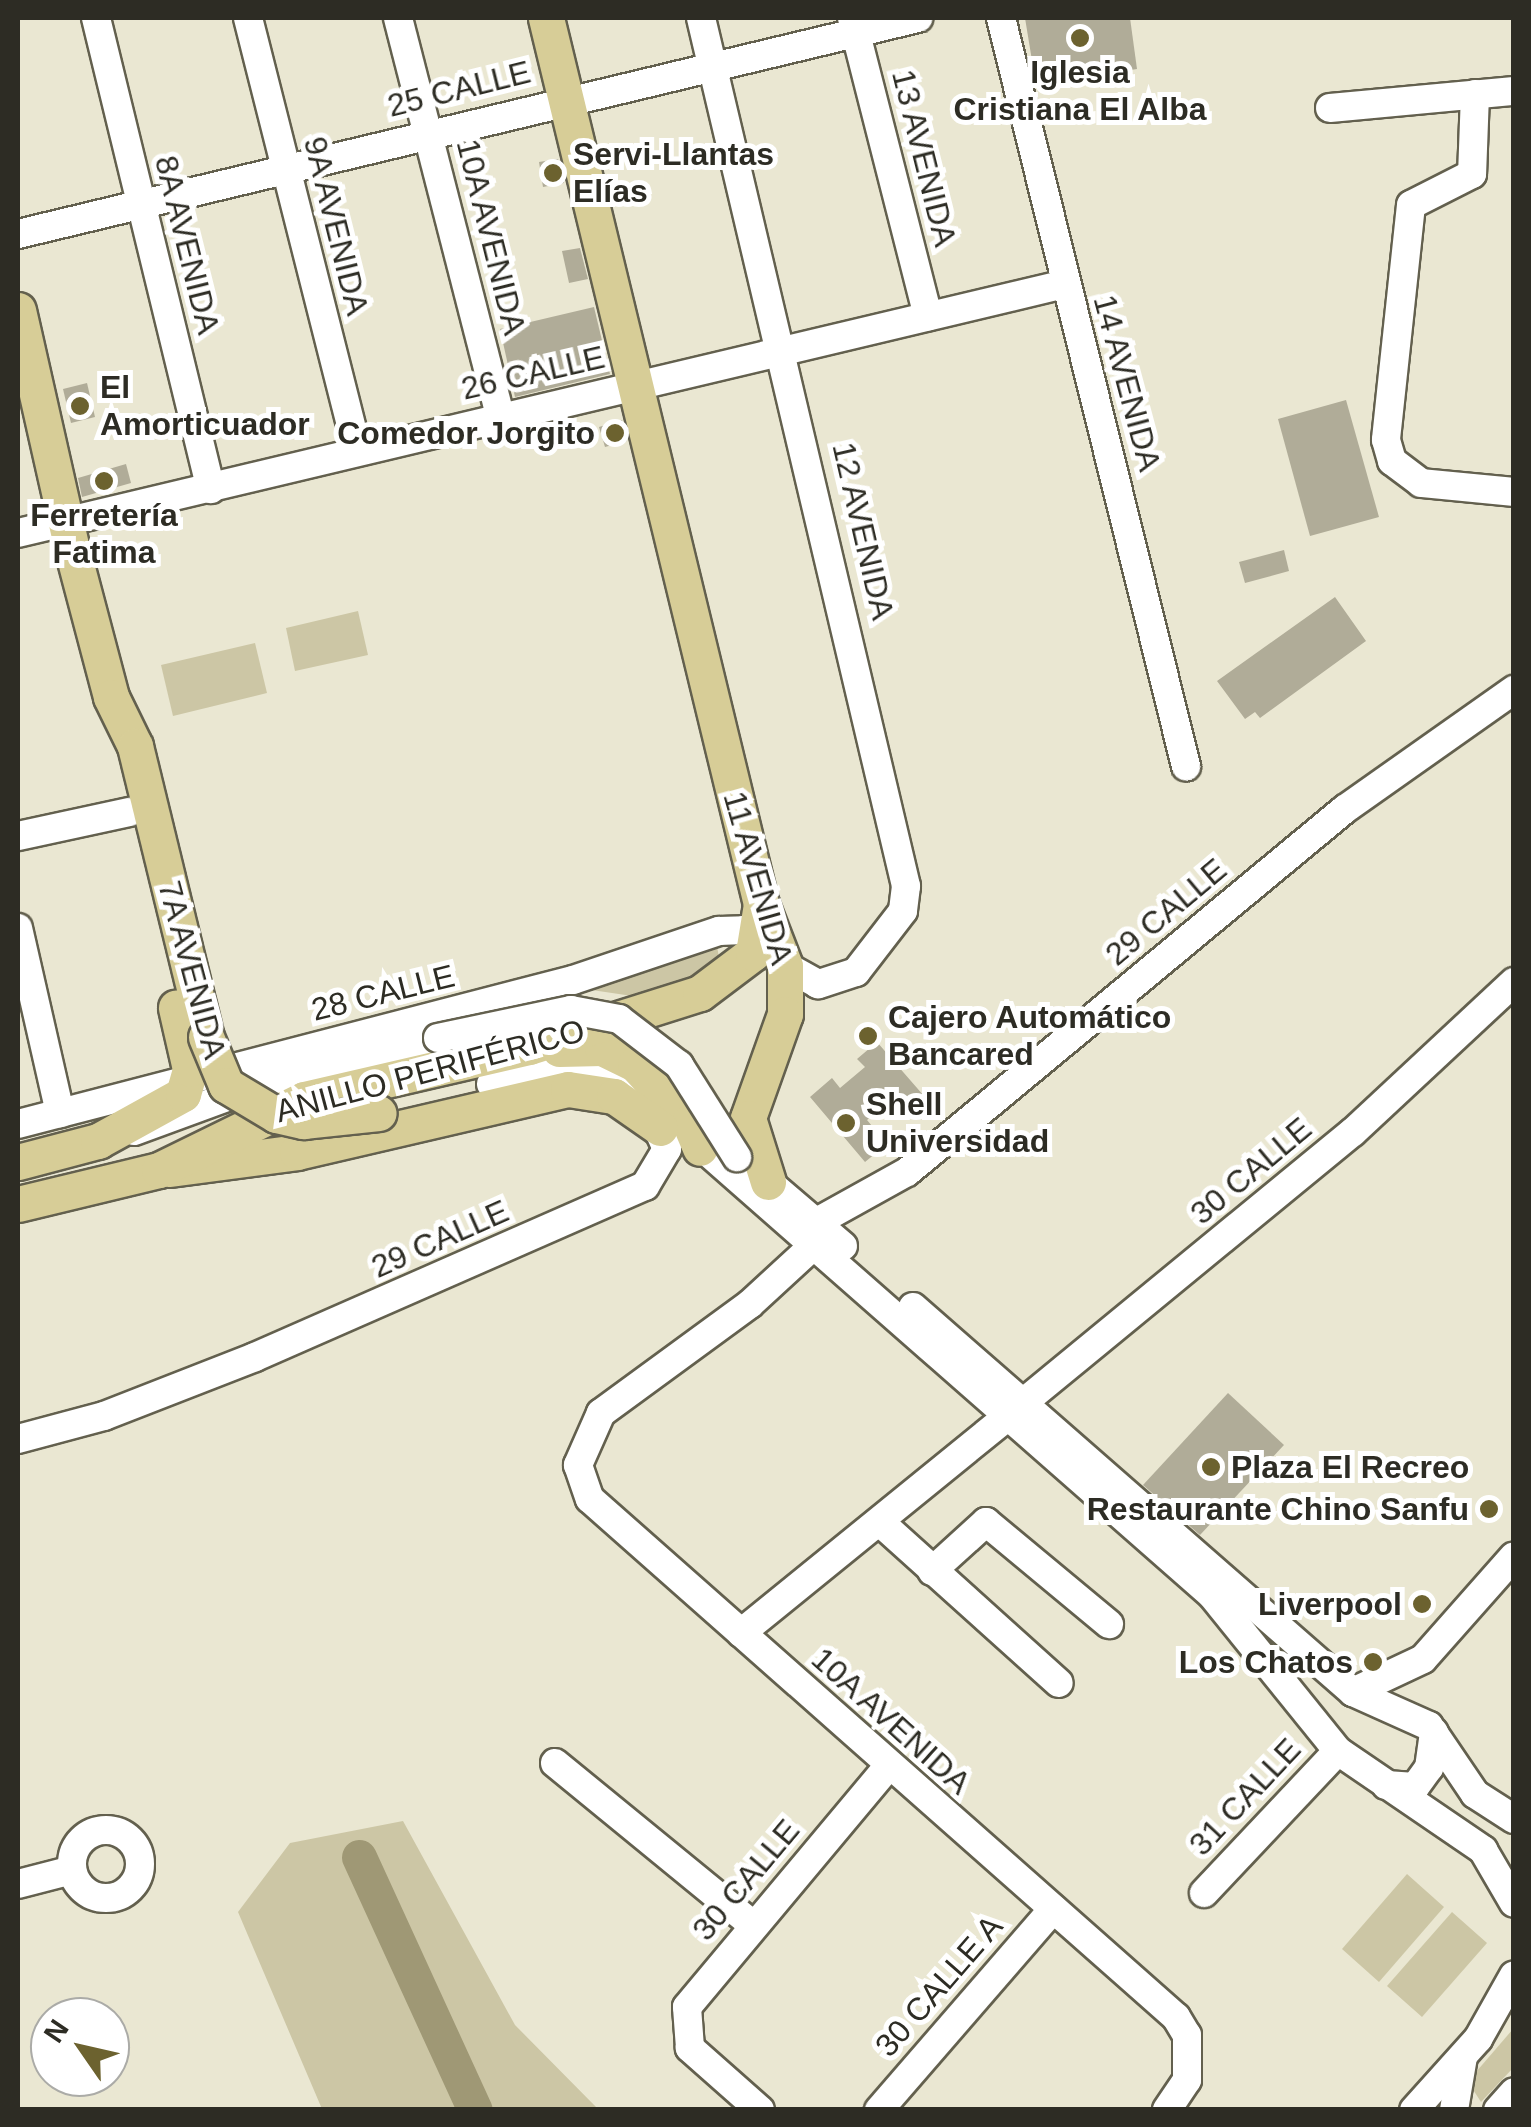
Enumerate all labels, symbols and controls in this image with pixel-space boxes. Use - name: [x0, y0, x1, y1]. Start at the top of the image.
- marker: Iglesia Cristiana El Alba: [1069, 27, 1091, 49]
- street label: 25 CALLE: [384, 53, 534, 125]
- place label: Iglesia Cristiana El Alba: [953, 54, 1207, 129]
- street label: 13 AVENIDA: [883, 65, 965, 251]
- street label: 9A AVENIDA: [295, 131, 377, 321]
- street label: 10A AVENIDA: [448, 133, 534, 341]
- place label: Servi-Llantas Elías: [573, 136, 774, 211]
- street label: 8A AVENIDA: [146, 150, 228, 340]
- marker: Servi-Llantas Elías: [542, 162, 564, 184]
- street label: 14 AVENIDA: [1085, 290, 1169, 476]
- street label: 26 CALLE: [458, 338, 608, 408]
- place label: El Amorticuador: [100, 369, 310, 444]
- marker: El Amorticuador: [69, 395, 91, 417]
- place label: Comedor Jorgito: [337, 414, 595, 452]
- marker: Comedor Jorgito: [604, 422, 626, 444]
- street label: 12 AVENIDA: [824, 438, 902, 624]
- marker: Ferretería Fatima: [93, 470, 115, 492]
- place label: Ferretería Fatima: [30, 497, 178, 572]
- street label: 11 AVENIDA: [715, 786, 801, 970]
- street label: 29 CALLE: [1098, 850, 1234, 974]
- street label: 7A AVENIDA: [149, 875, 235, 1065]
- street label: 28 CALLE: [308, 957, 458, 1029]
- place label: Cajero Automático Bancared: [888, 999, 1172, 1074]
- street label: ANILLO PERIFÉRICO: [271, 1011, 589, 1131]
- marker: Cajero Automático Bancared: [857, 1025, 879, 1047]
- place label: Shell Universidad: [866, 1086, 1049, 1161]
- street label: 30 CALLE: [1183, 1109, 1319, 1233]
- marker: Shell Universidad: [835, 1112, 857, 1134]
- street label: 29 CALLE: [366, 1192, 514, 1286]
- place label: Plaza El Recreo: [1231, 1448, 1469, 1486]
- marker: Plaza El Recreo: [1200, 1456, 1222, 1478]
- place label: Restaurante Chino Sanfu: [1087, 1490, 1469, 1528]
- marker: Restaurante Chino Sanfu: [1478, 1498, 1500, 1520]
- place label: Liverpool: [1258, 1585, 1402, 1623]
- marker: Liverpool: [1411, 1593, 1433, 1615]
- street label: 10A AVENIDA: [802, 1639, 980, 1803]
- place label: Los Chatos: [1179, 1643, 1353, 1681]
- marker: Los Chatos: [1362, 1651, 1384, 1673]
- street label: 31 CALLE: [1181, 1731, 1309, 1863]
- street label: 30 CALLE: [684, 1812, 808, 1948]
- street label: 30 CALLE A: [867, 1907, 1011, 2065]
- north arrow: [30, 1997, 130, 2097]
- text: N: [38, 2014, 75, 2048]

